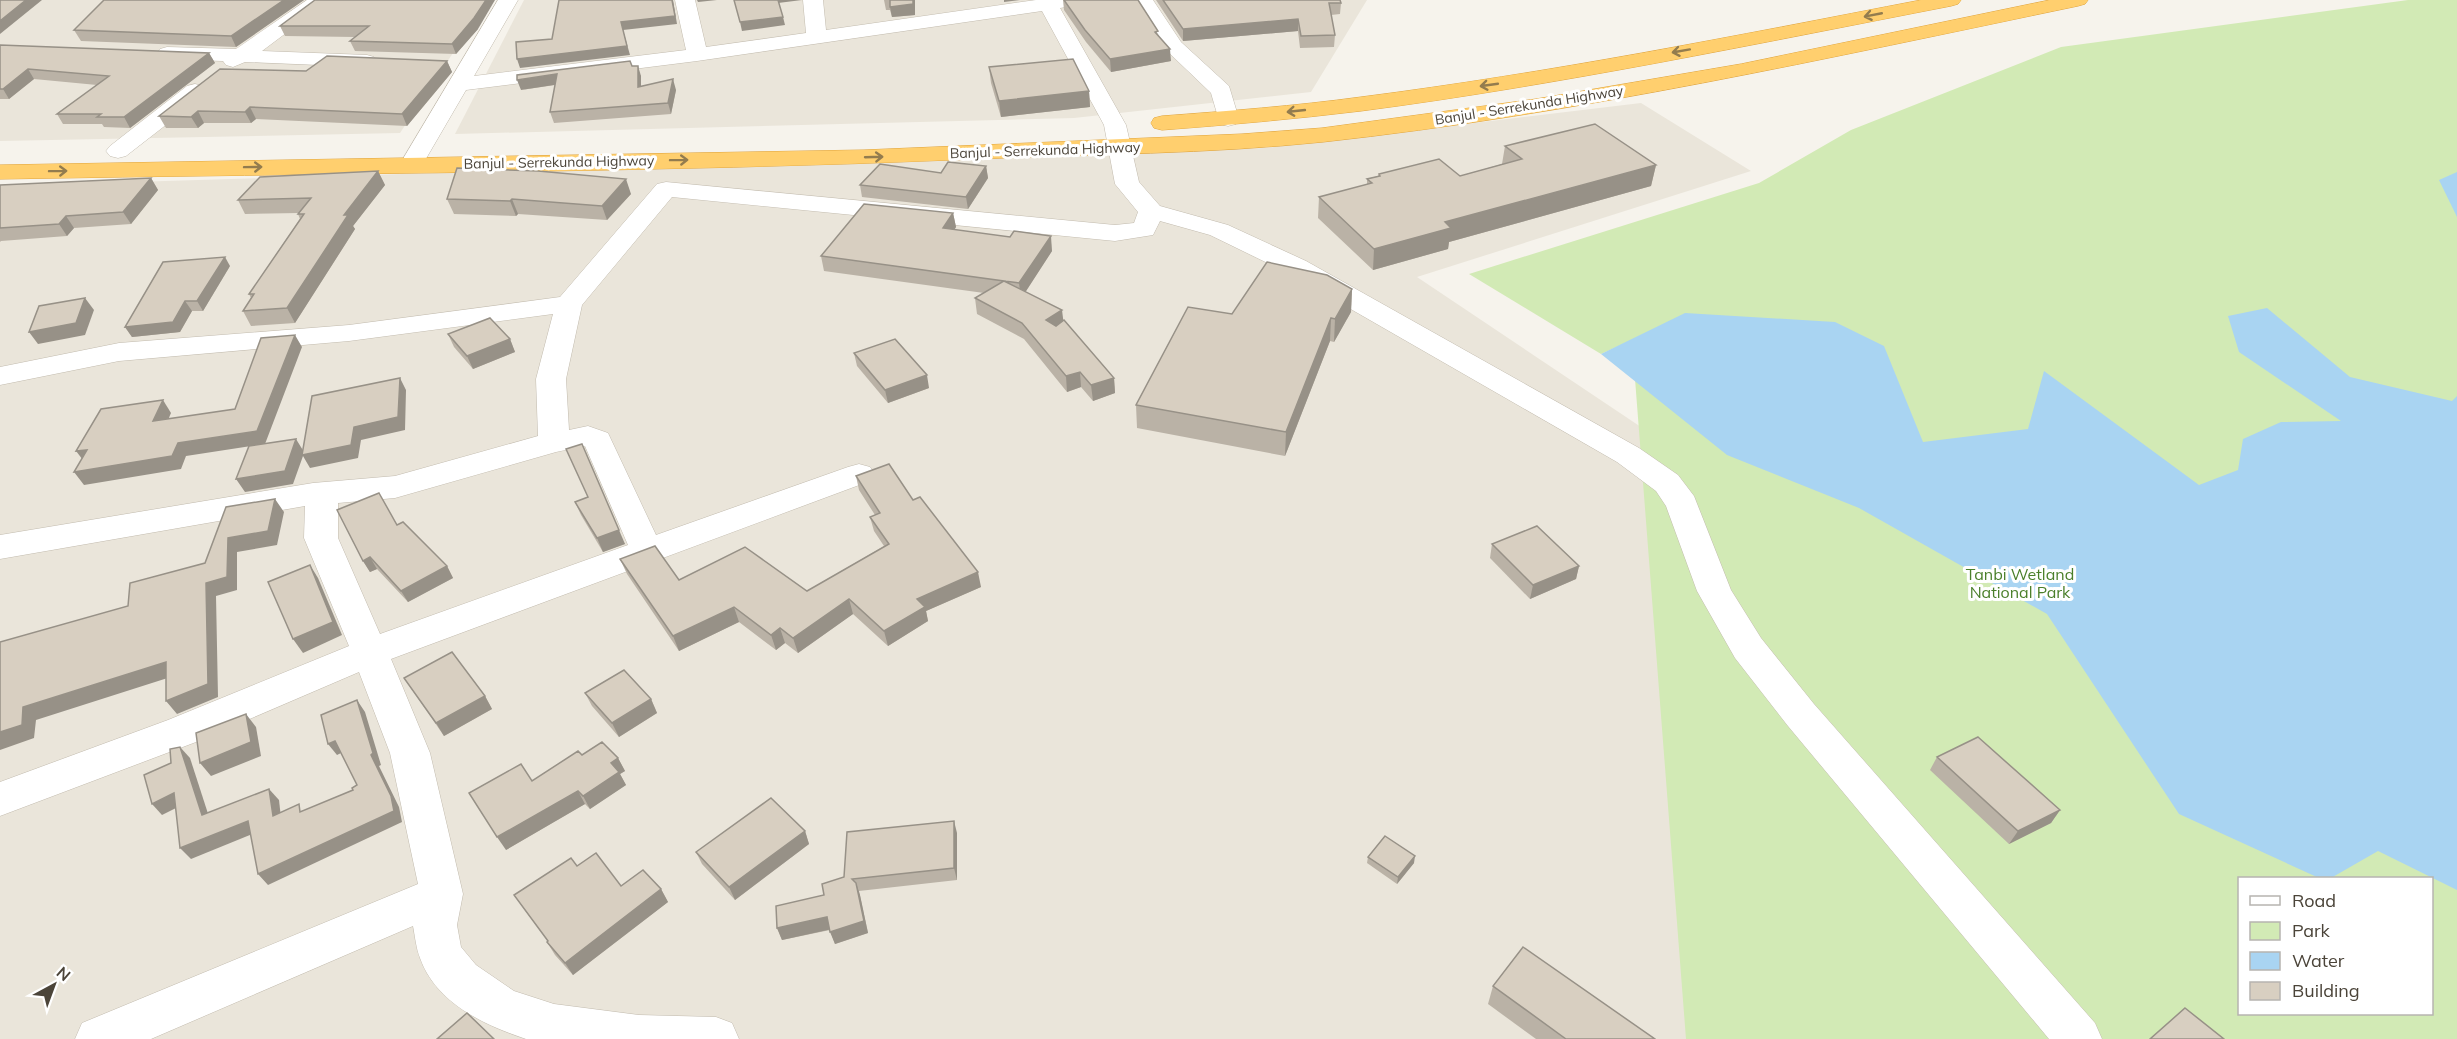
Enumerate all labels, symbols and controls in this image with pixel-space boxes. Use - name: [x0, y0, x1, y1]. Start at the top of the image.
- one-way arrow: [1863, 10, 1883, 21]
- one-way arrow: [1672, 46, 1691, 57]
- one-way arrow: [1480, 79, 1499, 90]
- street label: Banjul - Serrekunda Highway: [1433, 81, 1625, 129]
- one-way arrow: [1286, 106, 1306, 117]
- street label: Banjul - Serrekunda Highway: [949, 138, 1141, 162]
- street label: Banjul - Serrekunda Highway: [464, 151, 655, 173]
- one-way arrow: [864, 151, 884, 162]
- one-way arrow: [669, 154, 689, 166]
- one-way arrow: [243, 161, 263, 173]
- one-way arrow: [48, 165, 68, 177]
- park label: Tanbi Wetland National Park: [1966, 564, 2074, 602]
- legend: [2238, 877, 2433, 1015]
- text: Road: [2292, 889, 2336, 912]
- text: Park: [2292, 919, 2331, 942]
- text: Water: [2292, 949, 2345, 972]
- north arrow: [24, 955, 84, 1015]
- text: N: [53, 962, 75, 985]
- text: Building: [2292, 979, 2360, 1002]

